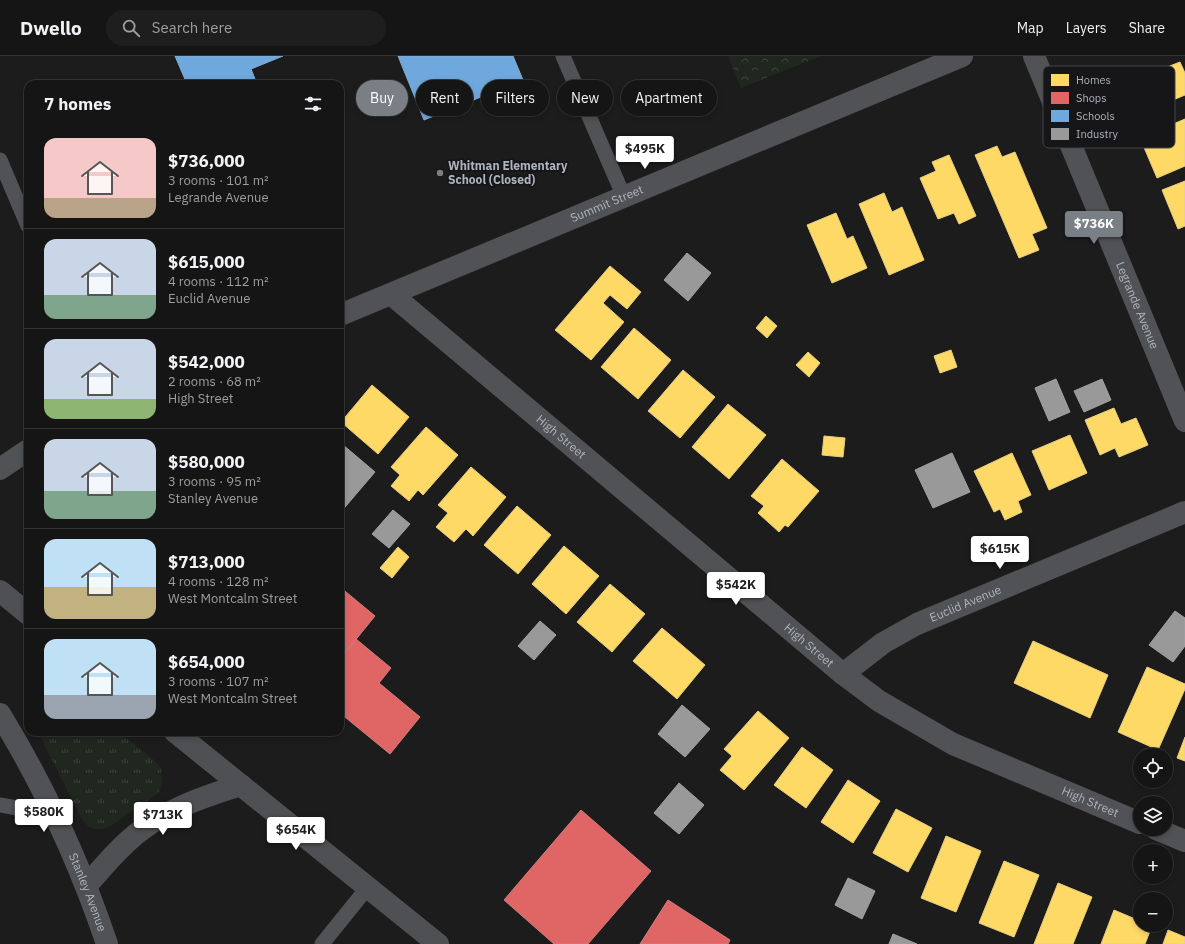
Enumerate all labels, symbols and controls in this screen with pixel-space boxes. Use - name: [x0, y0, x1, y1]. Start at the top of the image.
- search box: [106, 10, 386, 46]
- text: Dwello: [20, 16, 82, 40]
- icon: search: [120, 17, 142, 39]
- text: Search here: [152, 18, 232, 37]
- text: Map: [1017, 19, 1044, 37]
- text: Layers: [1066, 19, 1107, 37]
- text: Share: [1129, 19, 1165, 37]
- legend: [1043, 66, 1175, 148]
- text: Homes: [1076, 73, 1111, 87]
- chip: Buy: [356, 80, 408, 116]
- chip: Rent: [416, 80, 473, 116]
- chip: Filters: [481, 80, 549, 116]
- chip: New: [557, 80, 613, 116]
- chip: Apartment: [621, 80, 717, 116]
- text: Shops: [1076, 91, 1107, 105]
- text: 7 homes: [44, 93, 111, 115]
- icon: filters: [302, 93, 324, 115]
- text: Schools: [1076, 109, 1115, 123]
- text: Industry: [1076, 127, 1119, 141]
- pin: $495K: [617, 136, 673, 170]
- text: $495K: [625, 140, 665, 157]
- text: $736,000: [168, 150, 245, 172]
- icon: home: [76, 154, 124, 202]
- place label: Whitman Elementary School (Closed): [448, 158, 568, 187]
- marker: Whitman Elementary School (Closed): [435, 168, 445, 178]
- text: 3 rooms · 101 m²: [168, 172, 269, 189]
- street label: Summit Street: [568, 182, 645, 225]
- text: Legrande Avenue: [168, 189, 269, 206]
- pin: $736K: [1066, 211, 1122, 245]
- text: $736K: [1074, 215, 1114, 232]
- text: $615,000: [168, 251, 245, 273]
- icon: home: [76, 255, 124, 303]
- street label: Legrande Avenue: [1113, 259, 1163, 351]
- text: 4 rooms · 112 m²: [168, 273, 269, 290]
- text: Euclid Avenue: [168, 290, 250, 307]
- text: $542,000: [168, 351, 245, 373]
- icon: home: [76, 355, 124, 403]
- text: 2 rooms · 68 m²: [168, 373, 261, 390]
- text: High Street: [168, 390, 233, 407]
- street label: High Street: [533, 411, 589, 462]
- text: $580,000: [168, 451, 245, 473]
- icon: home: [76, 455, 124, 503]
- text: 3 rooms · 95 m²: [168, 473, 261, 490]
- text: Stanley Avenue: [168, 490, 258, 507]
- pin: $615K: [972, 536, 1028, 570]
- text: $615K: [980, 540, 1020, 557]
- text: $713,000: [168, 551, 245, 573]
- icon: home: [76, 555, 124, 603]
- pin: $542K: [708, 572, 764, 606]
- text: 4 rooms · 128 m²: [168, 573, 269, 590]
- text: $542K: [716, 576, 756, 593]
- street label: Euclid Avenue: [927, 582, 1004, 625]
- text: West Montcalm Street: [168, 590, 297, 607]
- street label: High Street: [781, 620, 837, 670]
- text: $654,000: [168, 651, 245, 673]
- icon: home: [76, 655, 124, 703]
- text: 3 rooms · 107 m²: [168, 673, 269, 690]
- text: West Montcalm Street: [168, 690, 297, 707]
- map controls: [1133, 748, 1173, 932]
- button: locate: [1133, 748, 1173, 788]
- street label: High Street: [1060, 783, 1121, 820]
- button: layers: [1133, 796, 1173, 836]
- pin: $580K: [16, 799, 72, 833]
- pin: $713K: [135, 802, 191, 836]
- text: $580K: [24, 803, 64, 820]
- text: $713K: [143, 806, 183, 823]
- pin: $654K: [268, 817, 324, 851]
- text: $654K: [276, 821, 316, 838]
- button: +: [1133, 844, 1173, 884]
- street label: Stanley Avenue: [66, 851, 110, 934]
- button: −: [1133, 892, 1173, 932]

